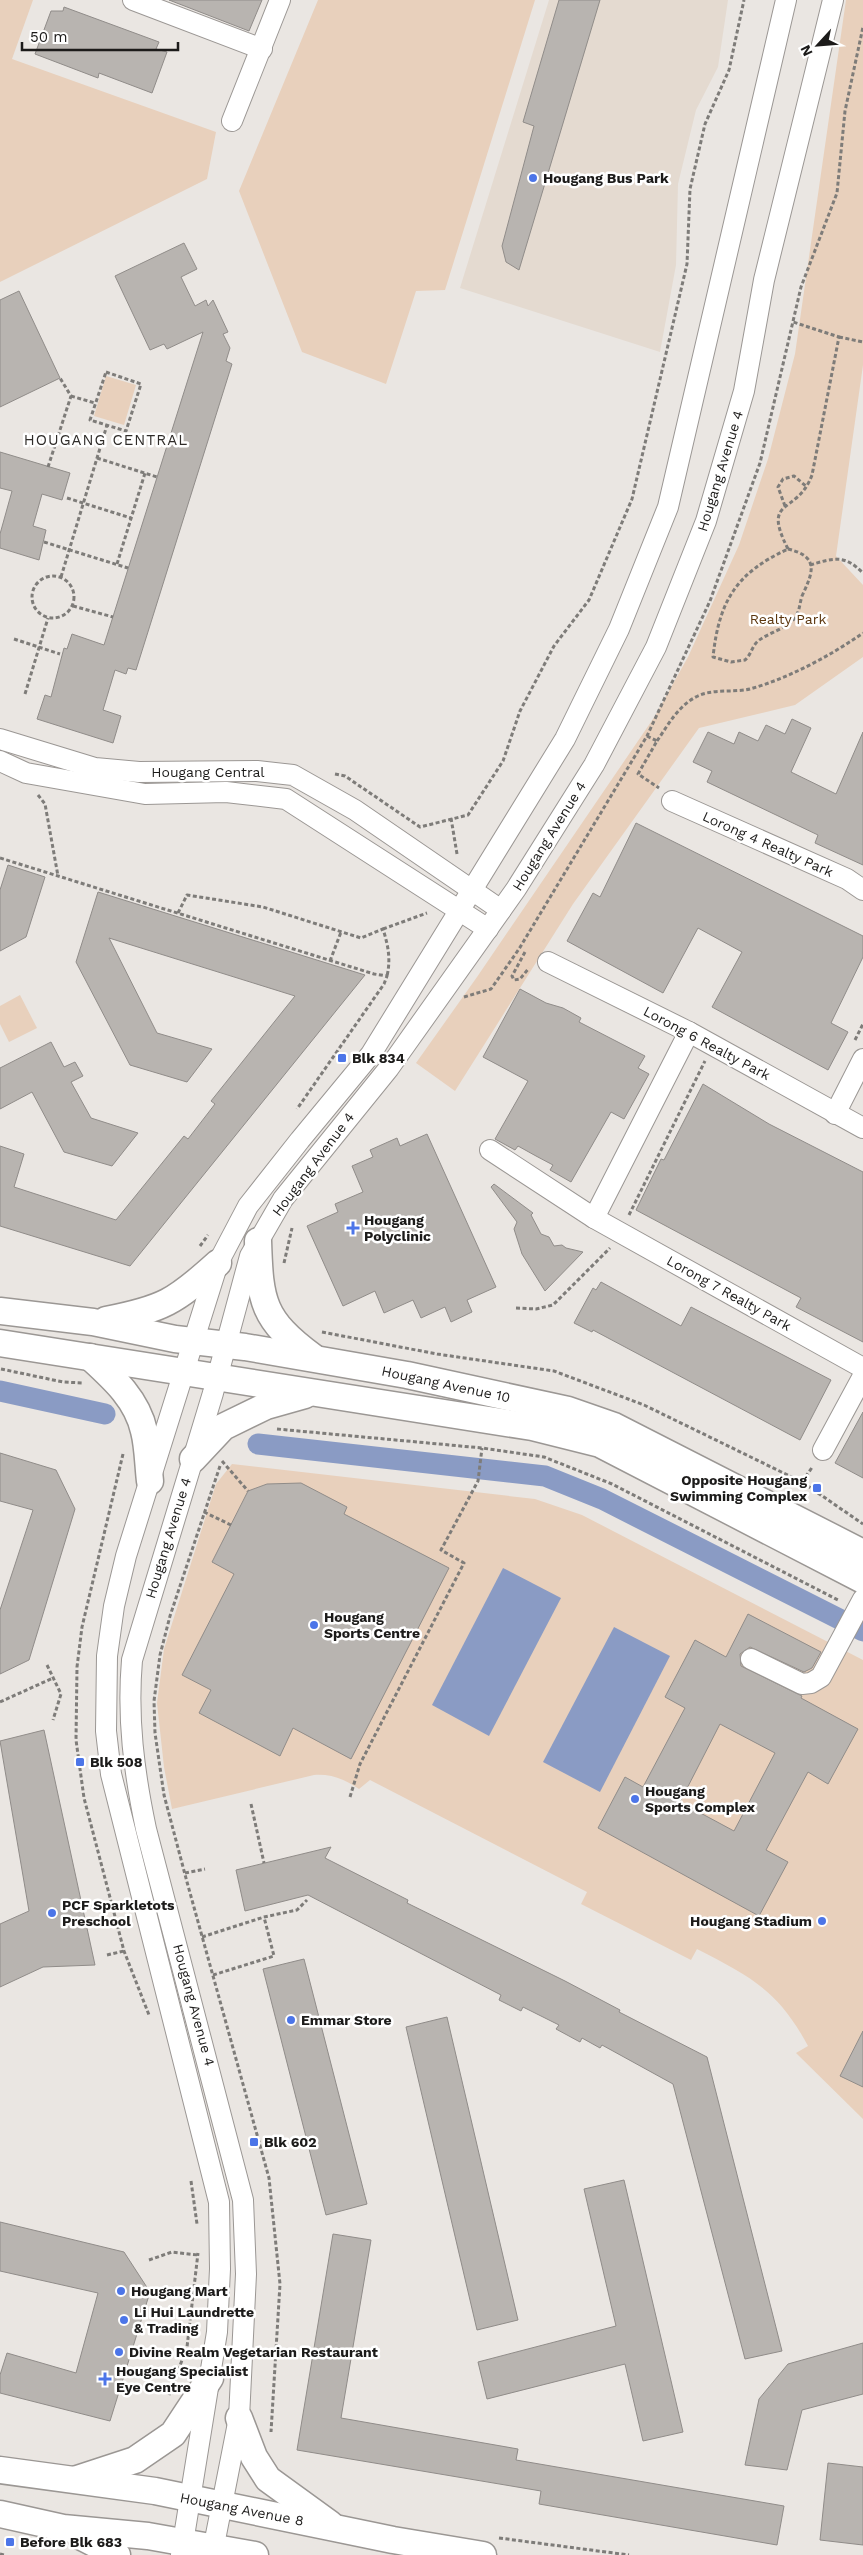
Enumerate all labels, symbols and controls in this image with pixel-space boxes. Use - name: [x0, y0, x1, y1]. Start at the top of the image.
- scale bar: [22, 20, 179, 52]
- north arrow: [793, 20, 843, 70]
- text: 50 m: [30, 28, 67, 46]
- text: N: [797, 43, 816, 59]
- place label: Hougang Bus Park: [543, 170, 669, 186]
- marker: Hougang Bus Park: [527, 172, 539, 184]
- street label: Hougang Avenue 4: [694, 409, 746, 533]
- district label: HOUGANG CENTRAL: [24, 431, 188, 449]
- park label: Realty Park: [750, 611, 826, 627]
- street label: Hougang Central: [151, 764, 265, 780]
- street label: Hougang Avenue 4: [509, 778, 589, 894]
- street label: Lorong 4 Realty Park: [700, 808, 836, 880]
- street label: Lorong 6 Realty Park: [641, 1003, 773, 1083]
- place label: Blk 834: [352, 1050, 405, 1066]
- marker: Blk 834: [336, 1052, 348, 1064]
- street label: Hougang Avenue 4: [269, 1109, 357, 1219]
- place label: Hougang Polyclinic: [364, 1212, 431, 1244]
- marker: Hougang Polyclinic: [346, 1221, 360, 1235]
- street label: Lorong 7 Realty Park: [664, 1252, 794, 1334]
- street label: Hougang Avenue 10: [380, 1363, 512, 1405]
- place label: Opposite Hougang Swimming Complex: [670, 1472, 808, 1504]
- street label: Hougang Avenue 4: [142, 1476, 194, 1600]
- marker: Opposite Hougang Swimming Complex: [811, 1482, 823, 1494]
- place label: Hougang Sports Centre: [324, 1609, 420, 1641]
- marker: Hougang Sports Centre: [308, 1619, 320, 1631]
- place label: Blk 508: [90, 1754, 143, 1770]
- marker: Blk 508: [74, 1756, 86, 1768]
- place label: Hougang Sports Complex: [645, 1783, 756, 1815]
- marker: Hougang Sports Complex: [629, 1793, 641, 1805]
- place label: PCF Sparkletots Preschool: [62, 1897, 175, 1929]
- marker: PCF Sparkletots Preschool: [46, 1907, 58, 1919]
- place label: Hougang Stadium: [690, 1913, 812, 1929]
- marker: Hougang Stadium: [816, 1915, 828, 1927]
- street label: Hougang Avenue 4: [170, 1942, 218, 2068]
- place label: Emmar Store: [301, 2012, 392, 2028]
- marker: Emmar Store: [285, 2014, 297, 2026]
- place label: Blk 602: [264, 2134, 317, 2150]
- marker: Blk 602: [248, 2136, 260, 2148]
- place label: Hougang Mart: [131, 2283, 228, 2299]
- marker: Hougang Mart: [115, 2285, 127, 2297]
- place label: Li Hui Laundrette & Trading: [134, 2304, 254, 2336]
- marker: Li Hui Laundrette & Trading: [118, 2314, 130, 2326]
- place label: Divine Realm Vegetarian Restaurant: [129, 2344, 378, 2360]
- marker: Divine Realm Vegetarian Restaurant: [113, 2346, 125, 2358]
- place label: Hougang Specialist Eye Centre: [116, 2363, 248, 2395]
- marker: Hougang Specialist Eye Centre: [98, 2372, 112, 2386]
- street label: Hougang Avenue 8: [179, 2489, 305, 2529]
- place label: Before Blk 683: [20, 2534, 122, 2550]
- marker: Before Blk 683: [4, 2536, 16, 2548]

